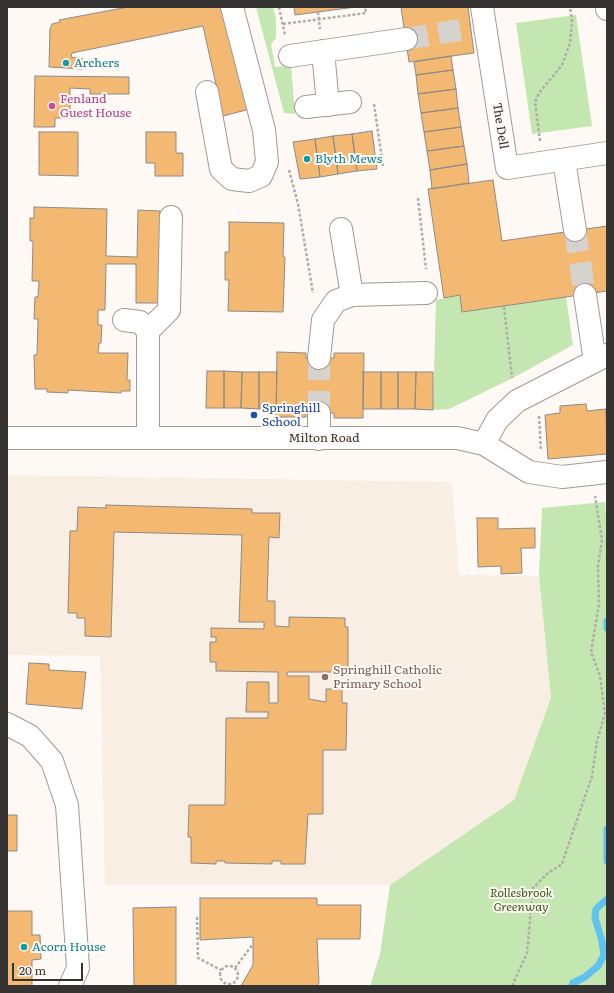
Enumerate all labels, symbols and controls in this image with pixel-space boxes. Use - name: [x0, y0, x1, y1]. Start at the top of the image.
- place label: Archers: [74, 56, 119, 70]
- marker: Archers: [61, 58, 71, 68]
- place label: Fenland Guest House: [60, 92, 131, 120]
- marker: Fenland Guest House: [47, 101, 57, 111]
- street label: The Dell: [489, 102, 511, 150]
- place label: Blyth Mews: [315, 152, 382, 166]
- marker: Blyth Mews: [302, 154, 312, 164]
- place label: Springhill School: [262, 401, 321, 429]
- marker: Springhill School: [249, 410, 259, 420]
- street label: Milton Road: [289, 431, 359, 445]
- place label: Springhill Catholic Primary School: [333, 663, 442, 691]
- marker: Springhill Catholic Primary School: [320, 672, 330, 682]
- park label: Rollesbrook Greenway: [490, 886, 552, 914]
- place label: Acorn House: [32, 940, 106, 954]
- marker: Acorn House: [19, 942, 29, 952]
- scale bar: [14, 955, 85, 981]
- text: 20 m: [19, 961, 46, 979]

